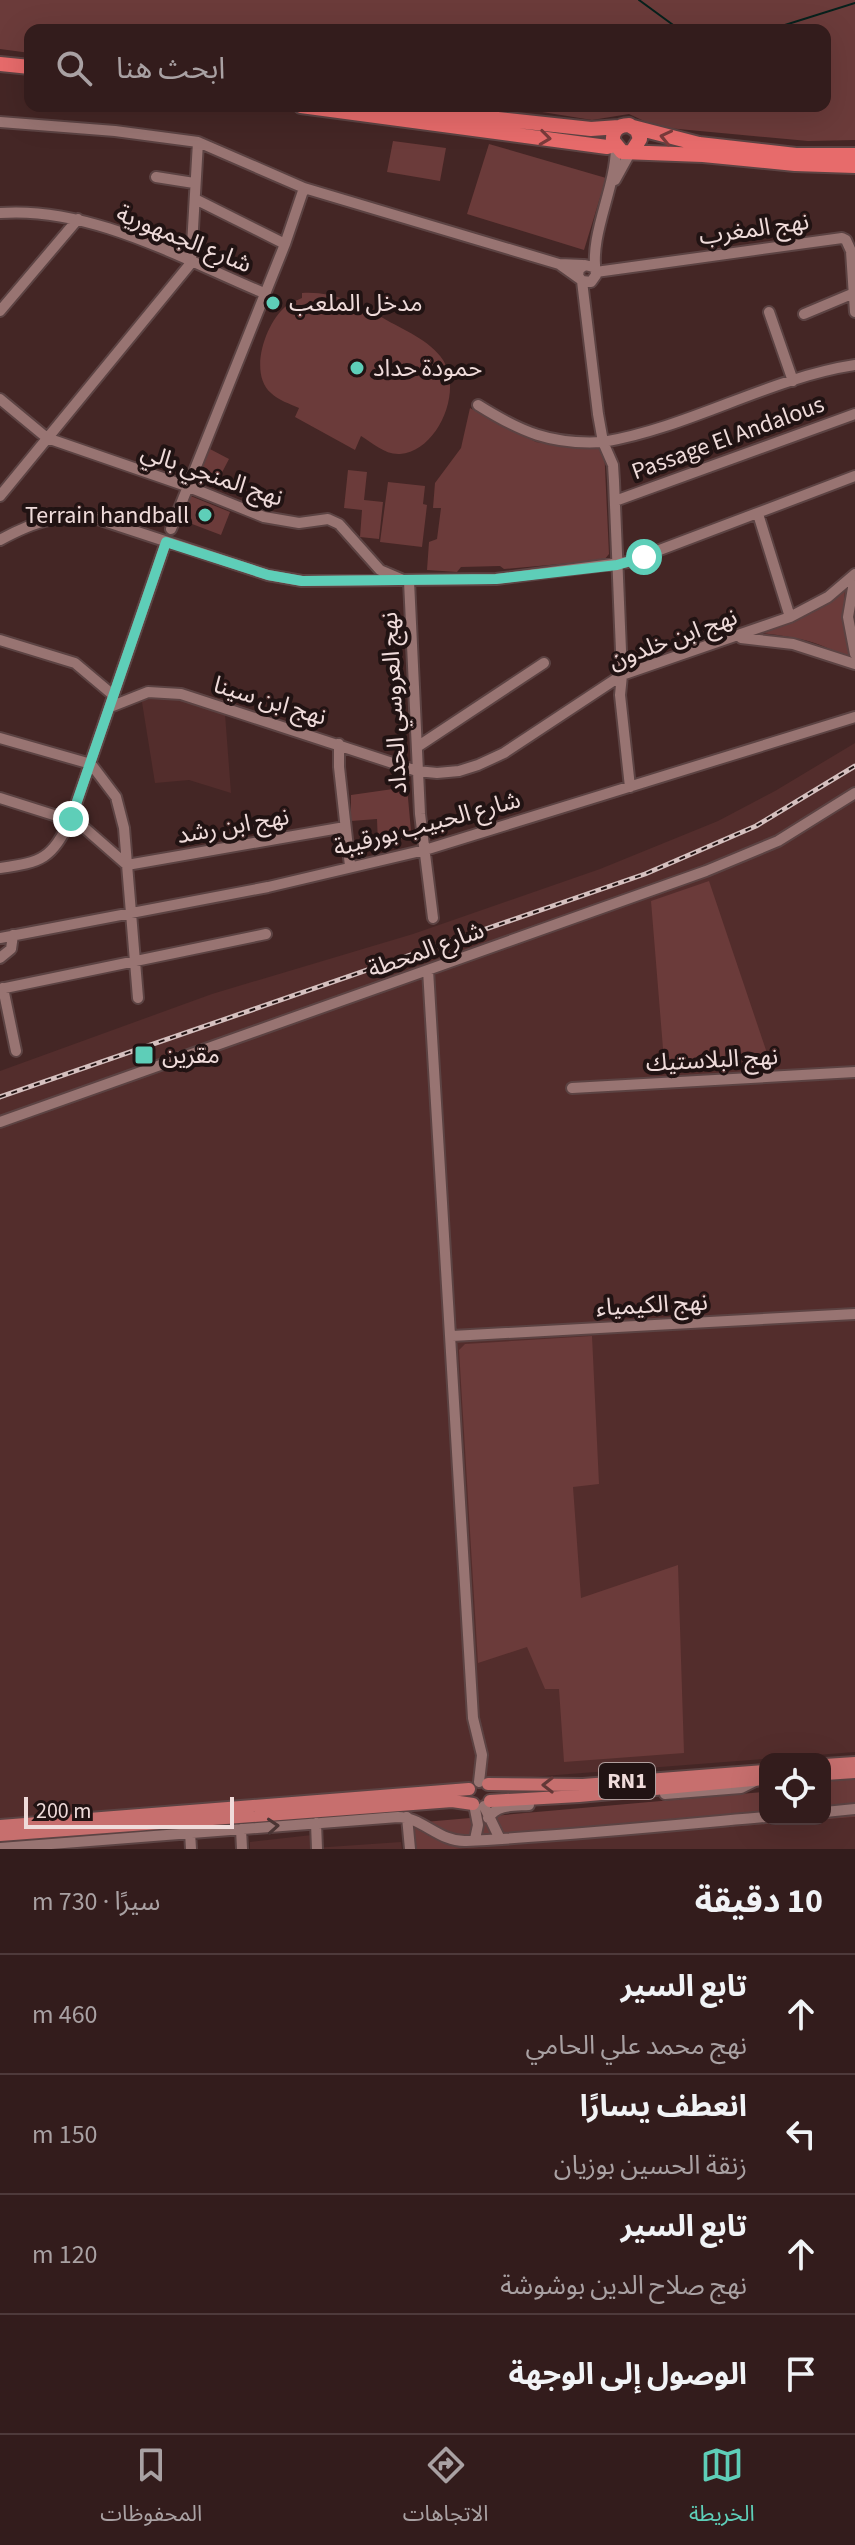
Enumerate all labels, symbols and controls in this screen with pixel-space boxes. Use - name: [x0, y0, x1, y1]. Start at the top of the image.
- search box: [24, 24, 831, 112]
- icon: search: [52, 46, 96, 90]
- text: ابحث هنا: [116, 47, 225, 90]
- one-way arrow: [538, 129, 552, 146]
- one-way arrow: [660, 129, 674, 146]
- street label: شارع الجمهورية: [111, 196, 257, 282]
- street label: نهج المغرب: [697, 204, 811, 254]
- place label: مدخل الملعب: [289, 286, 423, 321]
- marker: مدخل الملعب: [264, 294, 282, 312]
- place label: حمودة حداد: [373, 351, 482, 386]
- marker: حمودة حداد: [348, 359, 366, 377]
- street label: Passage El Andalous: [627, 387, 829, 489]
- street label: نهج المنجي بالي: [136, 434, 288, 516]
- place label: Terrain handball: [25, 498, 189, 533]
- marker: Terrain handball: [196, 506, 214, 524]
- route start: [626, 539, 662, 575]
- street label: نهج ابن خلدون: [604, 600, 742, 678]
- street label: نهج العروسي الحداد: [372, 611, 417, 795]
- street label: نهج ابن سينا: [209, 667, 331, 735]
- street label: شارع الحبيب بورقيبة: [330, 782, 524, 866]
- street label: نهج ابن رشد: [174, 799, 292, 853]
- route end: [53, 801, 89, 837]
- street label: شارع المحطة: [363, 913, 489, 987]
- place label: مقرين: [162, 1038, 220, 1073]
- street label: نهج البلاستيك: [645, 1039, 779, 1081]
- marker: مقرين: [133, 1044, 155, 1066]
- street label: نهج الكيمياء: [595, 1285, 709, 1325]
- map controls: [759, 1753, 831, 1825]
- button: locate: [759, 1753, 831, 1825]
- road number: RN1: [599, 1763, 655, 1799]
- one-way arrow: [541, 1776, 554, 1794]
- scale bar: [24, 1793, 234, 1829]
- text: 200 m: [36, 1795, 91, 1827]
- one-way arrow: [267, 1818, 280, 1835]
- text: 10 دقيقة: [695, 1877, 823, 1926]
- text: سيرًا · 730 m: [32, 1883, 160, 1920]
- text: تابع السير: [621, 1965, 747, 2008]
- icon: ahead: [779, 1992, 823, 2036]
- text: 460 m: [32, 1996, 98, 2033]
- text: نهج محمد علي الحامي: [525, 2027, 747, 2064]
- text: انعطف يسارًا: [580, 2085, 747, 2128]
- icon: left: [779, 2112, 823, 2156]
- text: 150 m: [32, 2116, 98, 2153]
- text: زنقة الحسين بوزيان: [554, 2147, 747, 2184]
- text: تابع السير: [621, 2205, 747, 2248]
- icon: ahead: [779, 2232, 823, 2276]
- text: 120 m: [32, 2236, 98, 2273]
- text: نهج صلاح الدين بوشوشة: [500, 2267, 747, 2304]
- icon: arrive: [779, 2352, 823, 2396]
- text: الوصول إلى الوجهة: [508, 2353, 747, 2396]
- tab: المحفوظات: [100, 2443, 202, 2537]
- tab: الاتجاهات: [403, 2443, 489, 2537]
- tab: الخريطة: [689, 2443, 755, 2537]

